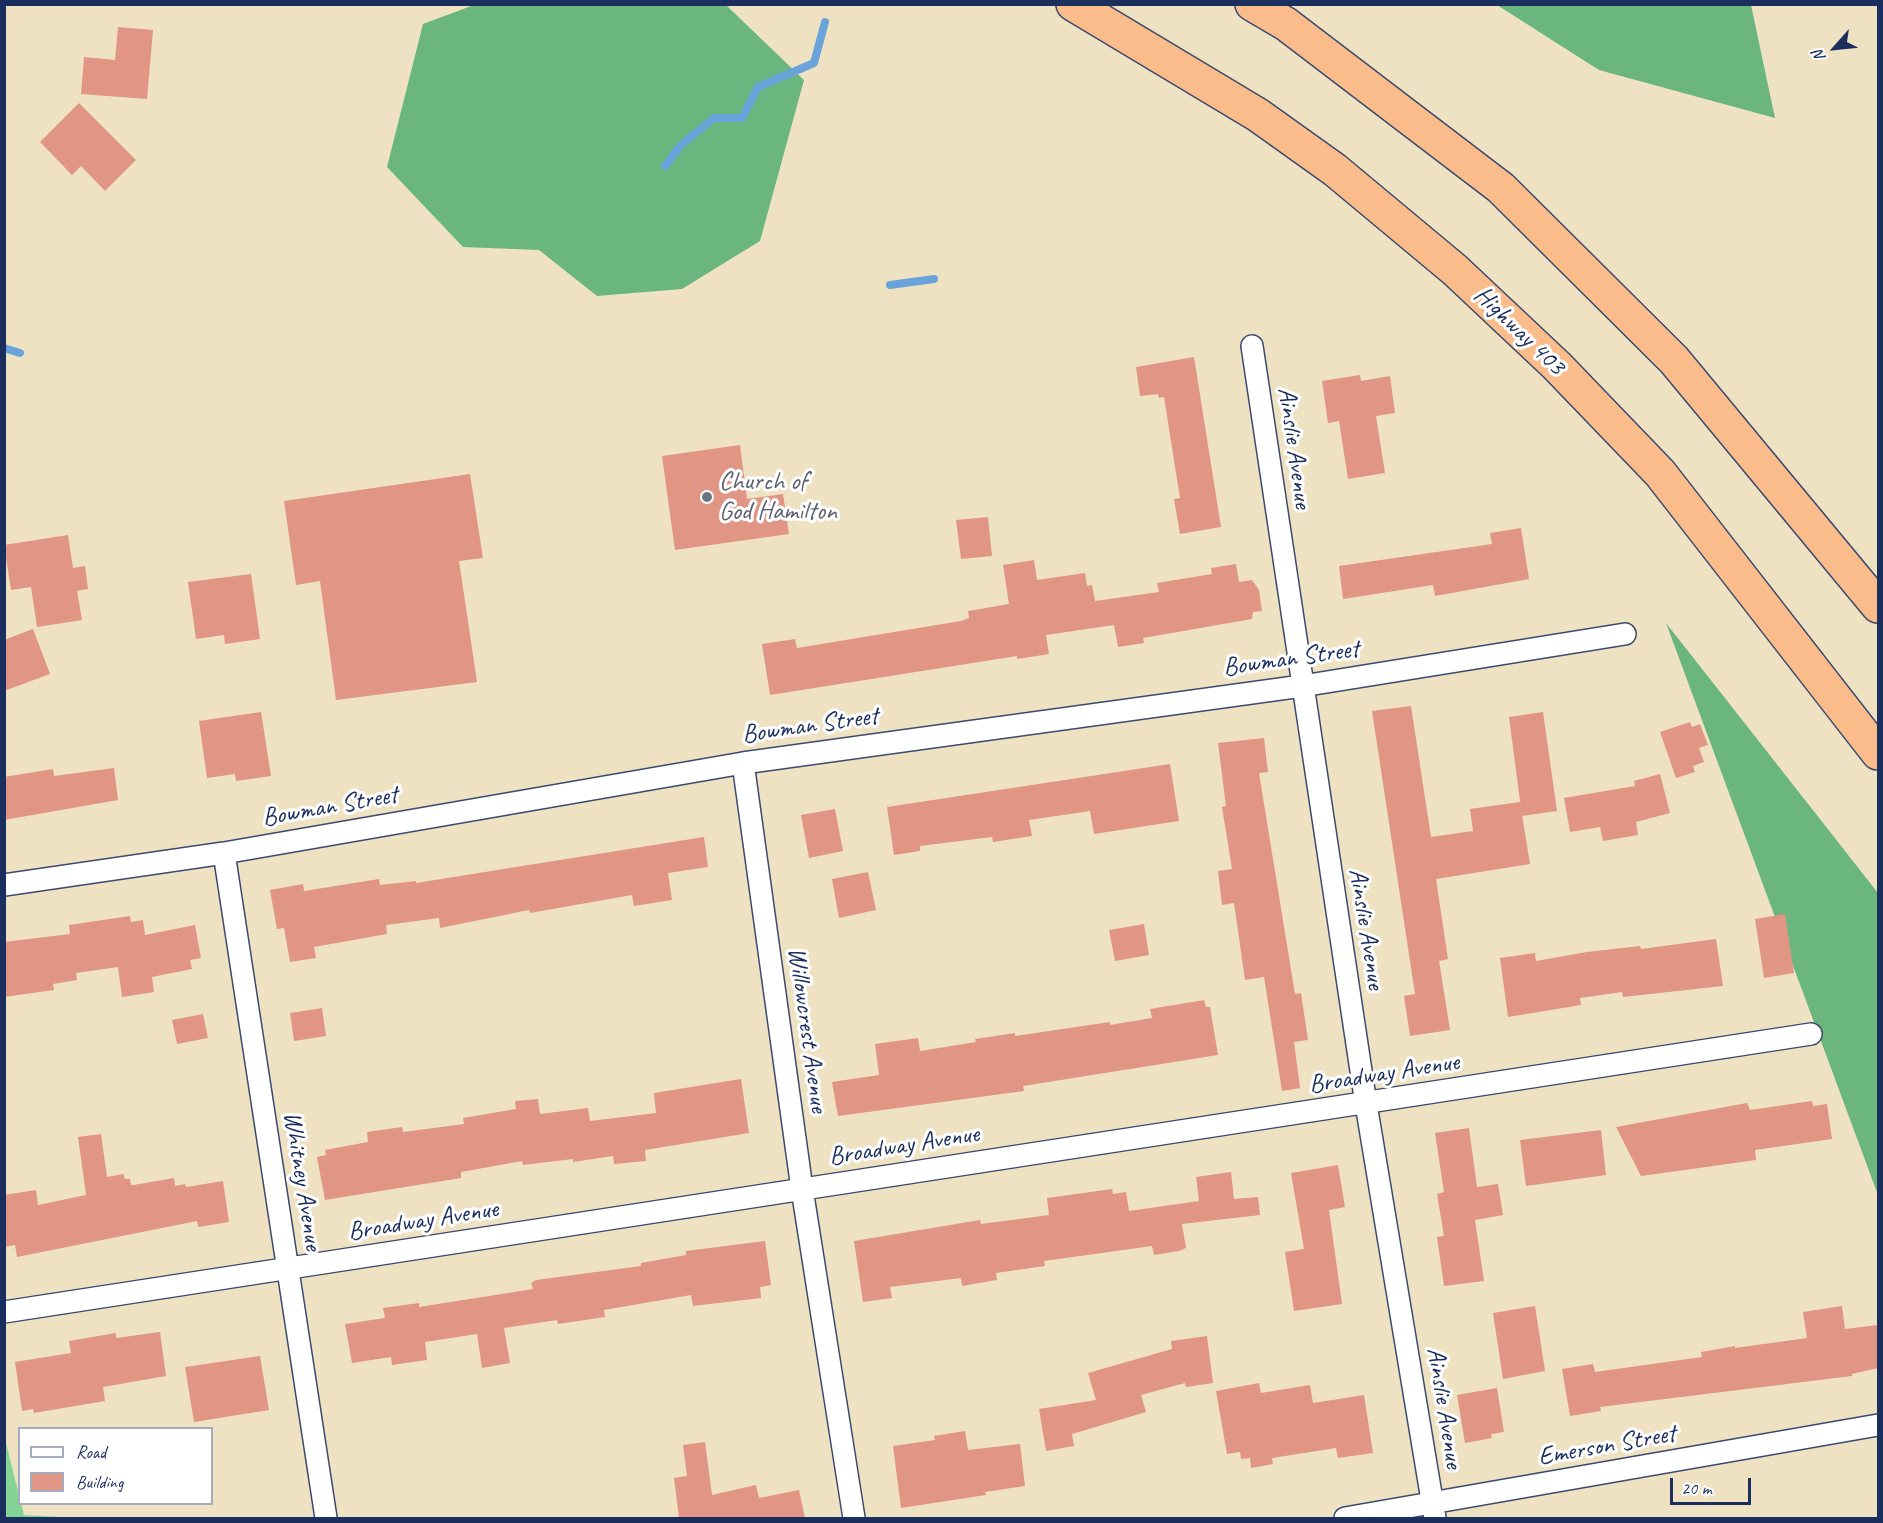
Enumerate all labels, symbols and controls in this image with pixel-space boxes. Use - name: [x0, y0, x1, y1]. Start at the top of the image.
- north arrow: [1805, 18, 1865, 78]
- text: N: [1808, 47, 1830, 65]
- street label: Highway 403: [1467, 280, 1571, 382]
- street label: Ainslie Avenue: [1270, 385, 1318, 511]
- place label: Church of God Hamilton: [719, 466, 837, 528]
- marker: Church of God Hamilton: [700, 490, 714, 504]
- street label: Bowman Street: [1221, 634, 1361, 684]
- street label: Bowman Street: [740, 701, 880, 751]
- street label: Bowman Street: [260, 780, 400, 834]
- street label: Ainslie Avenue: [1341, 866, 1391, 992]
- street label: Willowcrest Avenue: [780, 945, 834, 1115]
- street label: Broadway Avenue: [1307, 1047, 1461, 1101]
- street label: Whitney Avenue: [276, 1109, 328, 1253]
- street label: Broadway Avenue: [827, 1119, 981, 1173]
- street label: Broadway Avenue: [346, 1194, 500, 1248]
- street label: Ainslie Avenue: [1419, 1345, 1469, 1471]
- street label: Emerson Street: [1536, 1419, 1678, 1473]
- legend: [18, 1427, 213, 1505]
- text: Road: [76, 1441, 106, 1463]
- scale bar: [1673, 1466, 1754, 1504]
- text: Building: [76, 1471, 123, 1493]
- text: 20 m: [1681, 1477, 1712, 1499]

